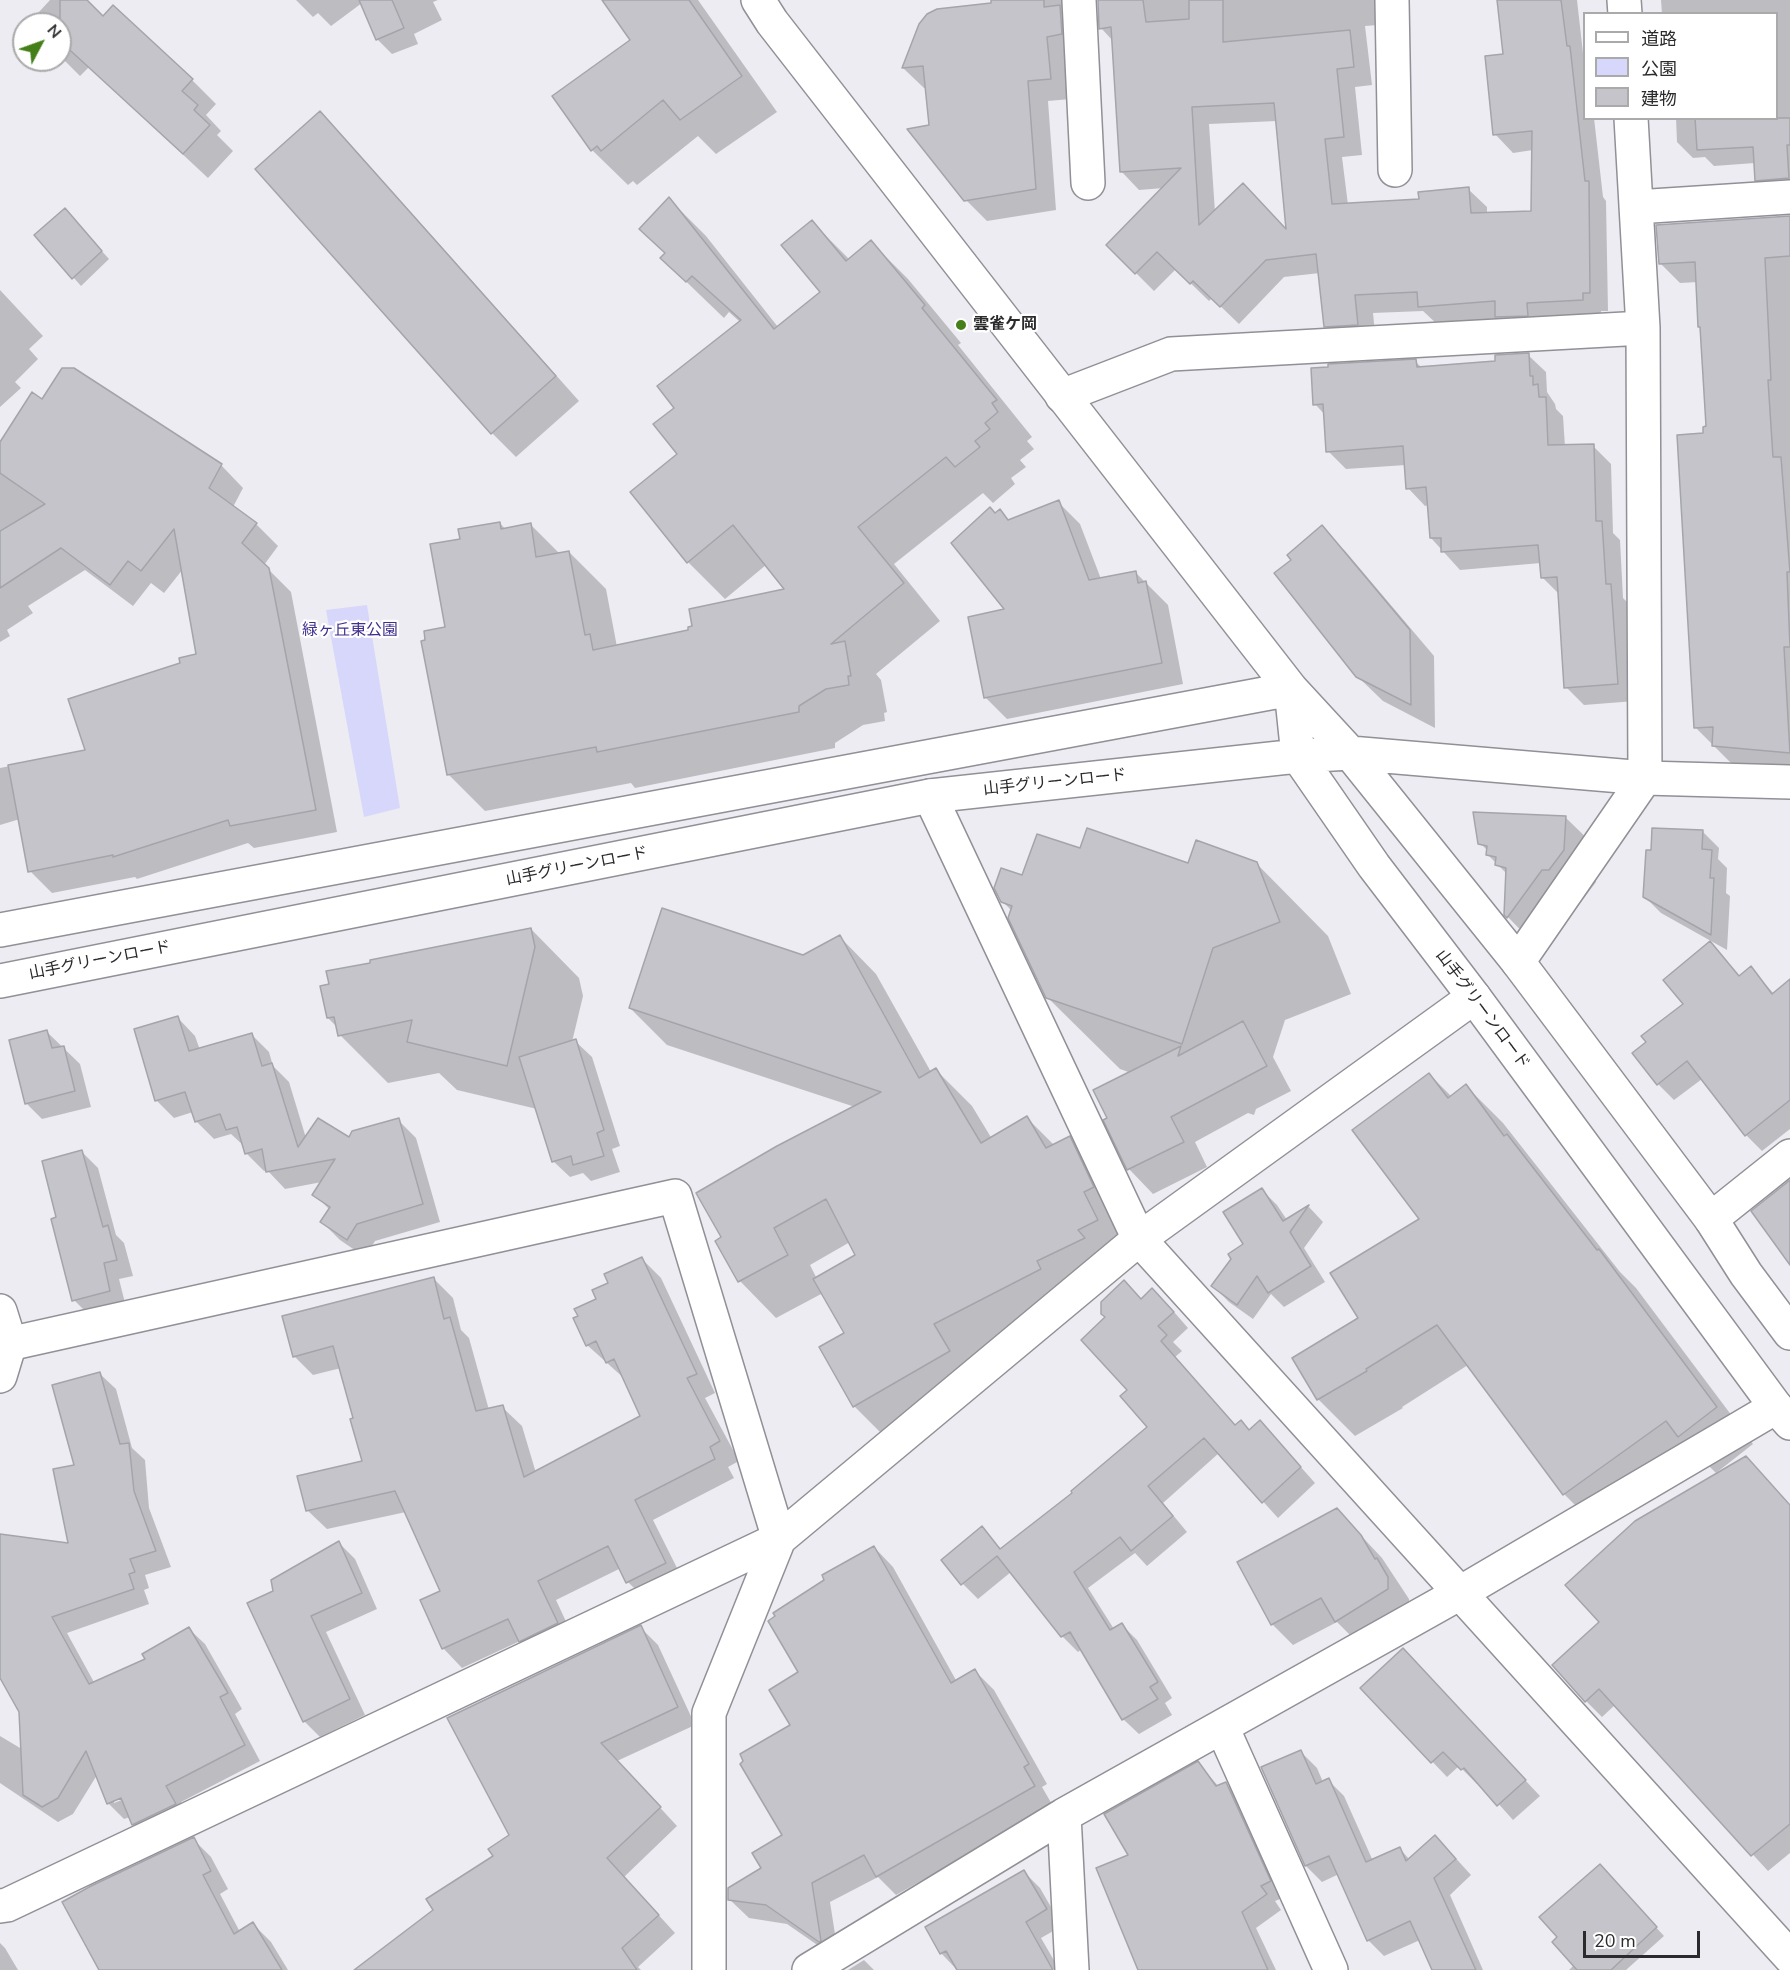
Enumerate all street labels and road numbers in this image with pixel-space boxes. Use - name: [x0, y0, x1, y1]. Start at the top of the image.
- street label: 山手グリーンロード: [982, 766, 1128, 800]
- street label: 山手グリーンロード: [504, 844, 650, 890]
- street label: 山手グリーンロード: [27, 938, 173, 984]
- street label: 山手グリーンロード: [1431, 947, 1533, 1073]

